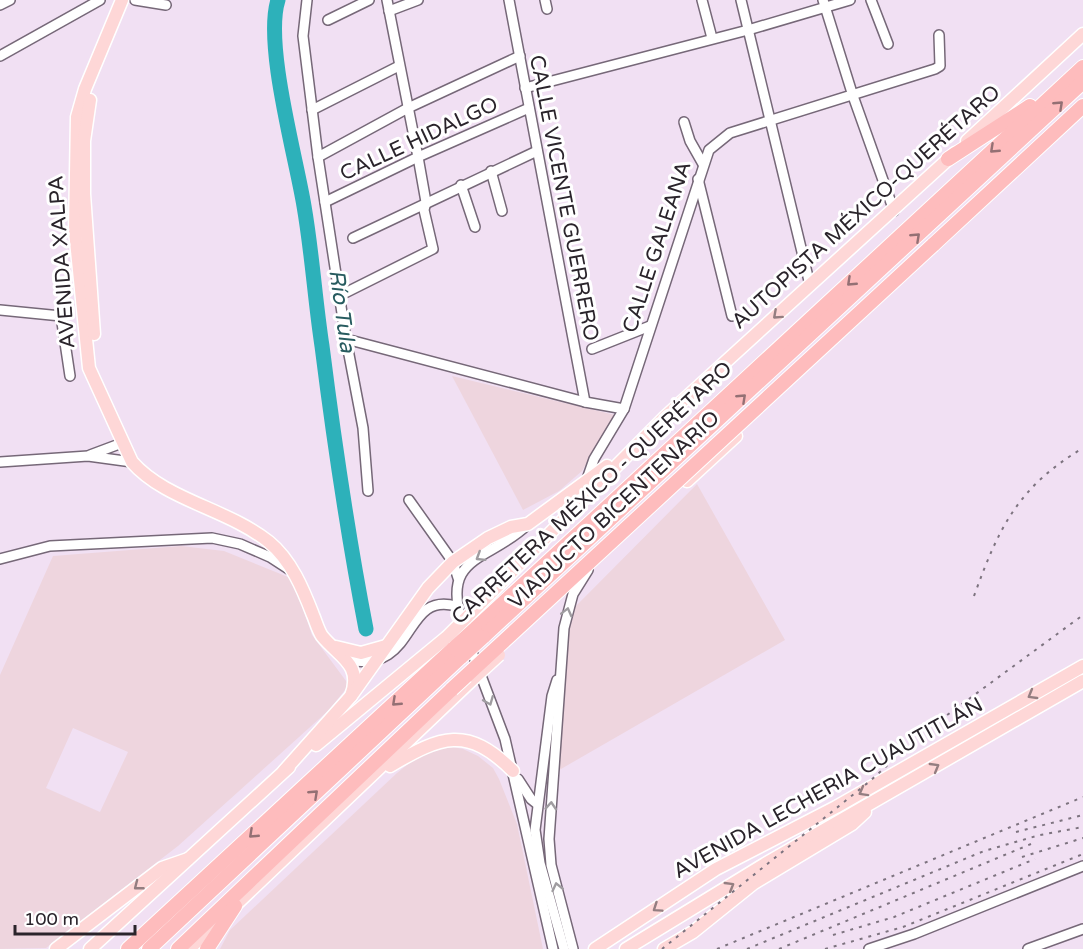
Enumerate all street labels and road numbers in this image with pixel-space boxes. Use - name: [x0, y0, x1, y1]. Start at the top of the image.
- street label: CALLE VICENTE GUERRERO: [524, 53, 604, 343]
- street label: AUTOPISTA MÉXICO-QUERÉTARO: [727, 80, 1005, 334]
- street label: CALLE HIDALGO: [336, 91, 502, 187]
- street label: CALLE GALEANA: [618, 158, 696, 336]
- street label: AVENIDA XALPA: [43, 175, 81, 349]
- street label: CARRETERA MÉXICO - QUERÉTARO: [447, 356, 737, 630]
- street label: VIADUCTO BICENTENARIO: [503, 406, 725, 614]
- street label: AVENIDA LECHERIA CUAUTITLÁN: [669, 692, 987, 884]

